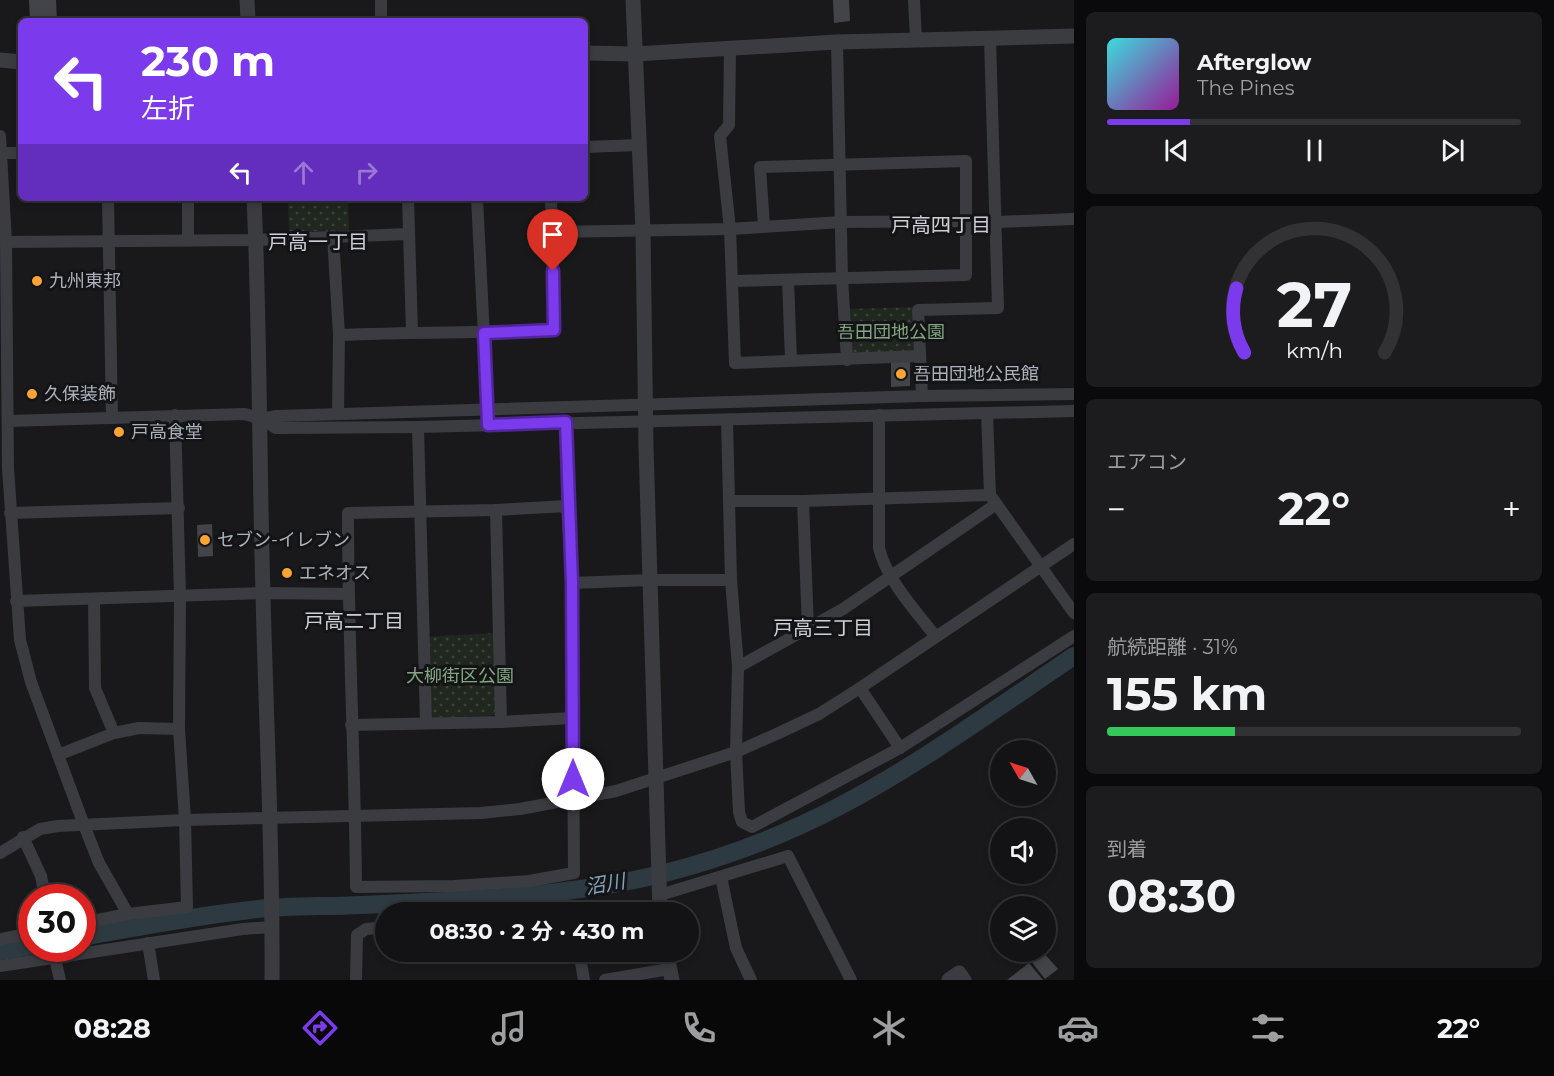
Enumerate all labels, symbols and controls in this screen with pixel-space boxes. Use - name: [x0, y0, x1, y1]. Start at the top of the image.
- text: 230 m: [141, 35, 275, 87]
- icon: left: [42, 42, 120, 120]
- text: Afterglow: [1197, 49, 1311, 76]
- text: The Pines: [1197, 76, 1294, 100]
- text: 左折: [141, 92, 195, 125]
- icon: previous: [1160, 134, 1193, 167]
- icon: pause: [1298, 134, 1331, 167]
- icon: next: [1436, 134, 1469, 167]
- icon: left: [224, 156, 257, 189]
- icon: ahead: [287, 156, 320, 189]
- icon: right: [350, 156, 383, 189]
- pin: [527, 209, 578, 271]
- district label: 戸高四丁目: [891, 213, 991, 237]
- icon: arrive: [536, 218, 569, 251]
- district label: 戸高一丁目: [268, 230, 368, 254]
- text: 27: [1276, 268, 1352, 344]
- place label: 九州東邦: [49, 270, 121, 292]
- marker: 九州東邦: [30, 274, 44, 288]
- park label: 吾田団地公園: [837, 321, 945, 343]
- text: km/h: [1285, 338, 1343, 364]
- place label: 吾田団地公民館: [913, 363, 1039, 385]
- marker: 吾田団地公民館: [894, 367, 908, 381]
- place label: 久保装飾: [44, 383, 116, 405]
- marker: 久保装飾: [25, 387, 39, 401]
- place label: 戸高食堂: [131, 421, 203, 443]
- marker: 戸高食堂: [112, 425, 126, 439]
- text: エアコン: [1107, 450, 1187, 474]
- text: 22°: [1278, 481, 1350, 536]
- text: −: [1107, 489, 1126, 529]
- text: +: [1502, 489, 1521, 529]
- place label: セブン-イレブン: [217, 529, 350, 551]
- marker: セブン-イレブン: [198, 533, 212, 547]
- place label: エネオス: [299, 562, 371, 584]
- marker: エネオス: [280, 566, 294, 580]
- district label: 戸高二丁目: [304, 609, 404, 633]
- district label: 戸高三丁目: [773, 616, 873, 640]
- text: 航続距離 · 31%: [1107, 635, 1238, 659]
- park label: 大柳街区公園: [406, 665, 514, 687]
- text: 155 km: [1107, 666, 1267, 721]
- north arrow: [990, 740, 1056, 806]
- map controls: [990, 740, 1056, 962]
- position arrow: [541, 747, 605, 811]
- button: sound: [990, 818, 1056, 884]
- text: 到着: [1107, 837, 1147, 861]
- water label: 沼川: [583, 868, 629, 899]
- text: 08:30: [1107, 868, 1236, 923]
- speed limit sign: 30: [18, 884, 96, 962]
- button: layers: [990, 896, 1056, 962]
- text: 08:30 · 2 分 · 430 m: [430, 918, 644, 945]
- icon: directions: [299, 1007, 341, 1049]
- icon: music: [488, 1007, 530, 1049]
- icon: phone: [678, 1007, 720, 1049]
- icon: climate: [868, 1007, 910, 1049]
- icon: car: [1057, 1007, 1099, 1049]
- icon: filters: [1247, 1007, 1289, 1049]
- text: 08:28: [74, 1012, 151, 1045]
- text: 22°: [1437, 1012, 1480, 1045]

